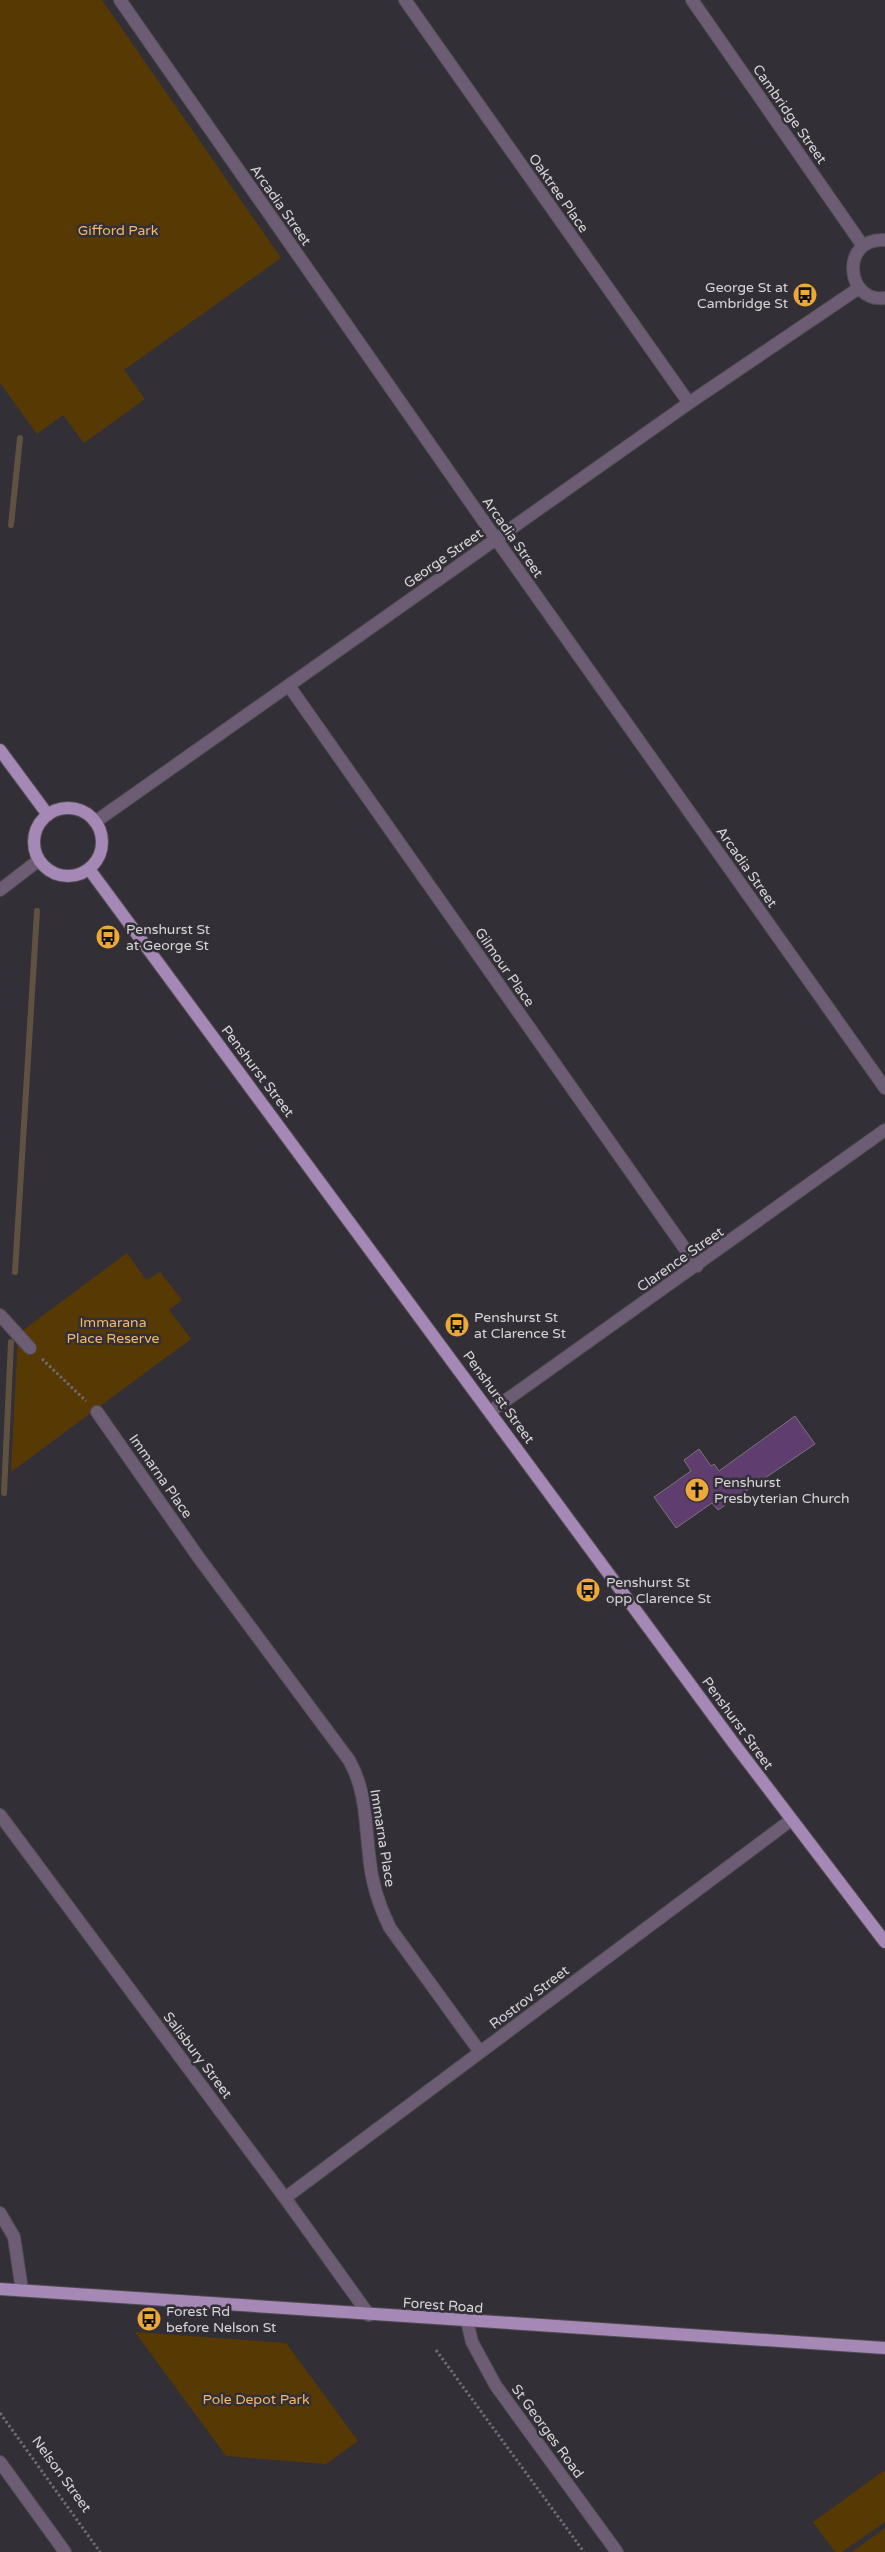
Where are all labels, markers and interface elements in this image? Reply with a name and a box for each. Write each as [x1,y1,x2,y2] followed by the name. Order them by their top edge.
[749,61,831,168] street label: Cambridge Street
[525,150,592,236] street label: Oaktree Place
[246,162,315,249] street label: Arcadia Street
[78,222,159,239] park label: Gifford Park
[697,279,789,312] place label: George St at Cambridge St
[792,282,818,308] bus stop icon: George St at Cambridge St
[478,494,547,581] street label: Arcadia Street
[400,525,487,592] street label: George Street
[712,824,781,911] street label: Arcadia Street
[126,921,211,954] place label: Penshurst St at George St
[95,924,121,950] bus stop icon: Penshurst St at George St
[471,925,538,1010] street label: Gilmour Place
[218,1022,298,1121] street label: Penshurst Street
[634,1223,727,1296] street label: Clarence Street
[474,1309,567,1342] place label: Penshurst St at Clarence St
[444,1312,470,1338] bus stop icon: Penshurst St at Clarence St
[67,1314,159,1347] park label: Immarana Place Reserve
[459,1348,538,1447] street label: Penshurst Street
[125,1431,196,1522] street label: Immarna Place
[714,1474,850,1507] place label: Penshurst Presbyterian Church
[684,1477,710,1503] church icon: Penshurst Presbyterian Church
[606,1574,712,1607] place label: Penshurst St opp Clarence St
[575,1577,601,1603] bus stop icon: Penshurst St opp Clarence St
[698,1674,777,1773] street label: Penshurst Street
[366,1788,399,1888] street label: Immarna Place
[486,1962,573,2033] street label: Rostrov Street
[159,2009,236,2102] street label: Salisbury Street
[402,2294,484,2317] street label: Forest Road
[166,2303,277,2336] place label: Forest Rd before Nelson St
[136,2306,162,2332] bus stop icon: Forest Rd before Nelson St
[508,2381,587,2482] street label: St Georges Road
[202,2391,310,2408] park label: Pole Depot Park
[28,2433,95,2516] street label: Nelson Street

